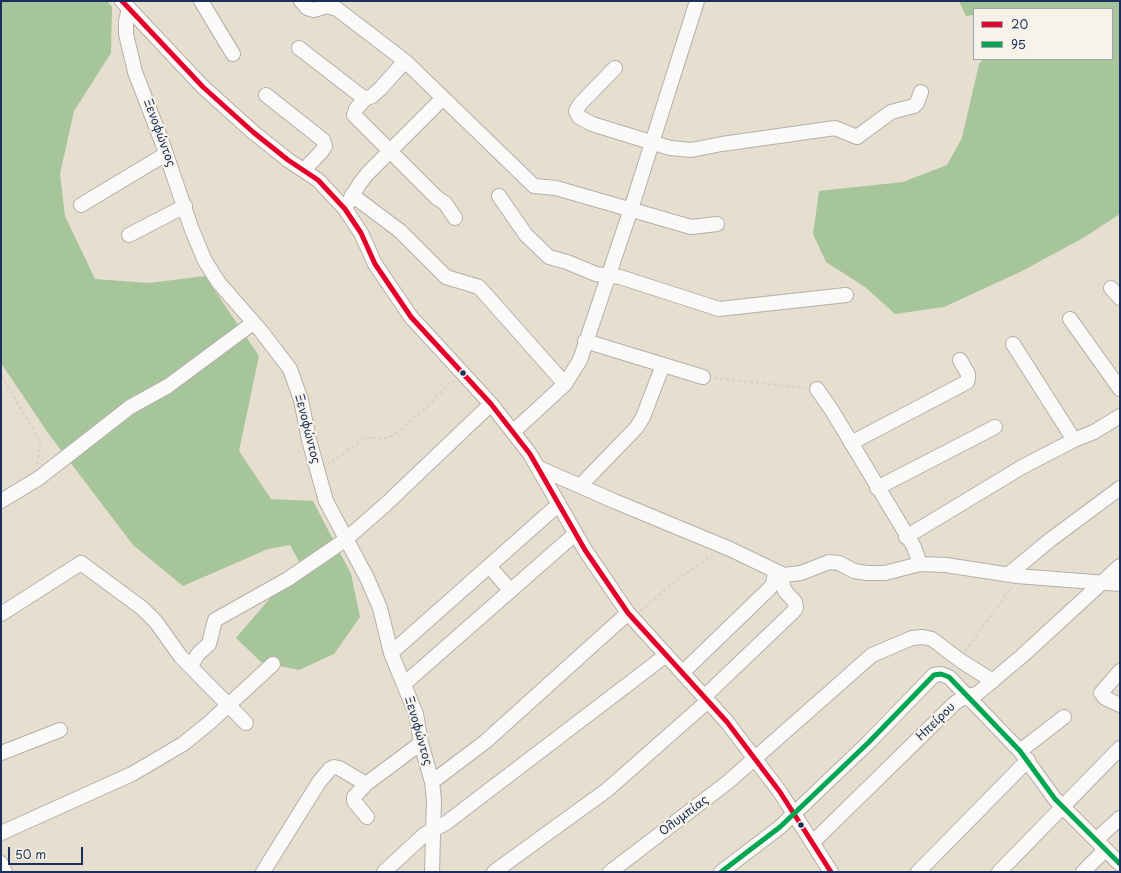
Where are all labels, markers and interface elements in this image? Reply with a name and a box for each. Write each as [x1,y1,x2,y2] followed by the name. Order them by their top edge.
[973,8,1113,60] legend
[1011,15,1028,33] text: 20
[1011,35,1026,53] text: 95
[140,97,178,169] street label: Ξενοφώντος
[458,368,468,378] unlabelled marker
[291,393,323,465] street label: Ξενοφώντος
[401,695,435,767] street label: Ξενοφώντος
[914,700,958,744] street label: Ηπείρου
[657,793,711,839] street label: Ολυμπίας
[796,820,806,830] unlabelled marker
[10,839,85,865] scale bar
[15,845,46,863] text: 50 m

